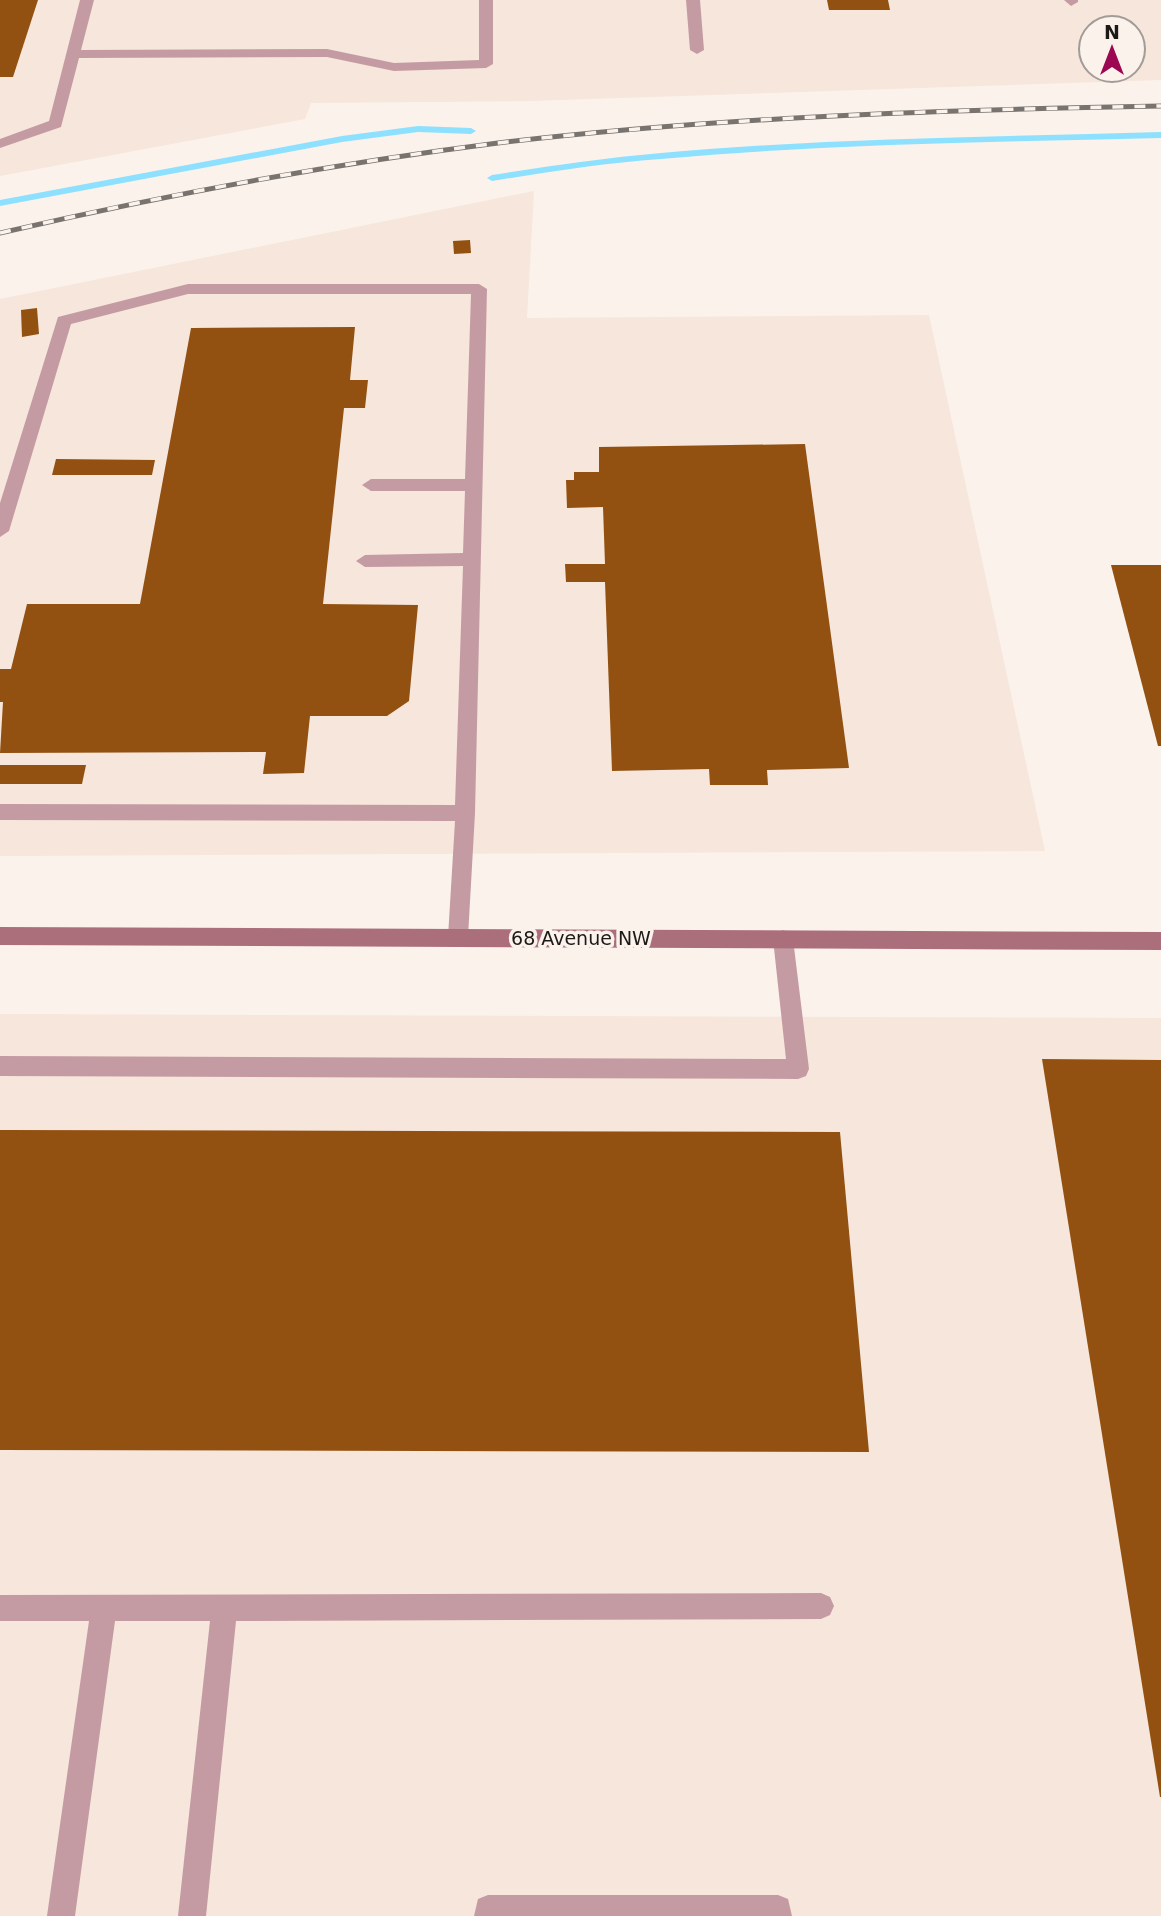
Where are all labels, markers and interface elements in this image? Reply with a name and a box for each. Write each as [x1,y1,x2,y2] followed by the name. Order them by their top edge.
[1077,14,1147,84] north arrow
[1104,21,1120,43] text: N
[511,927,651,949] street label: 68 Avenue NW

